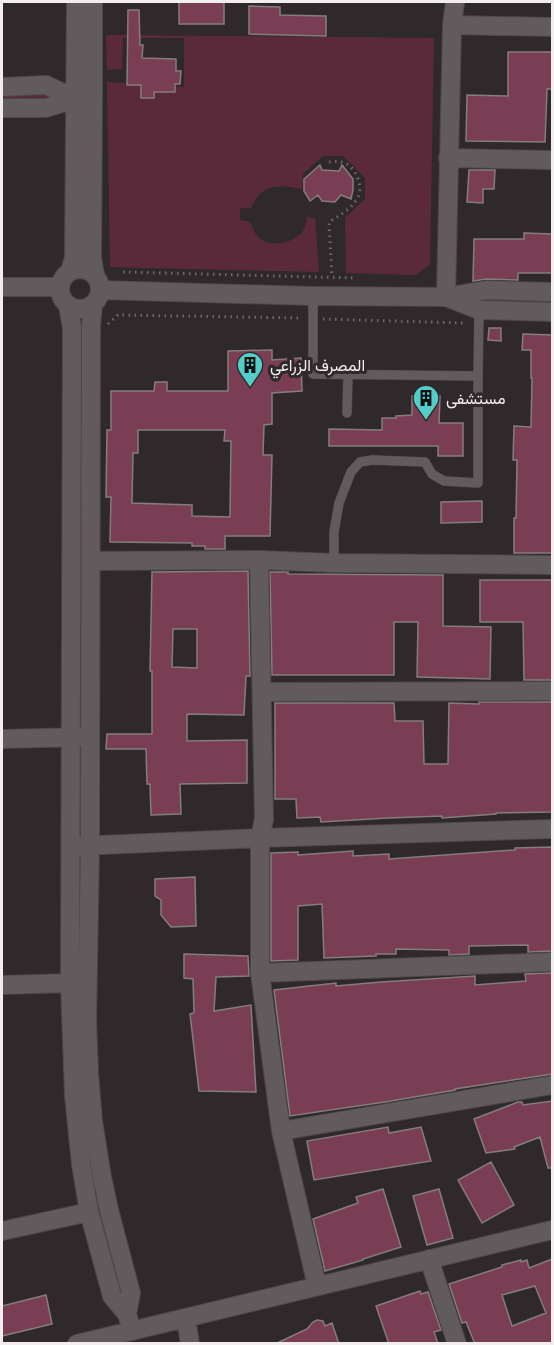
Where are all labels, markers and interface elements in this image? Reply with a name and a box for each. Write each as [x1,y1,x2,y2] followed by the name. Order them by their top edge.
[235,350,265,388] building icon: المصرف الزراعي
[270,354,365,379] place label: المصرف الزراعي
[411,383,441,421] building icon: مستشفى
[446,387,506,409] place label: مستشفى

